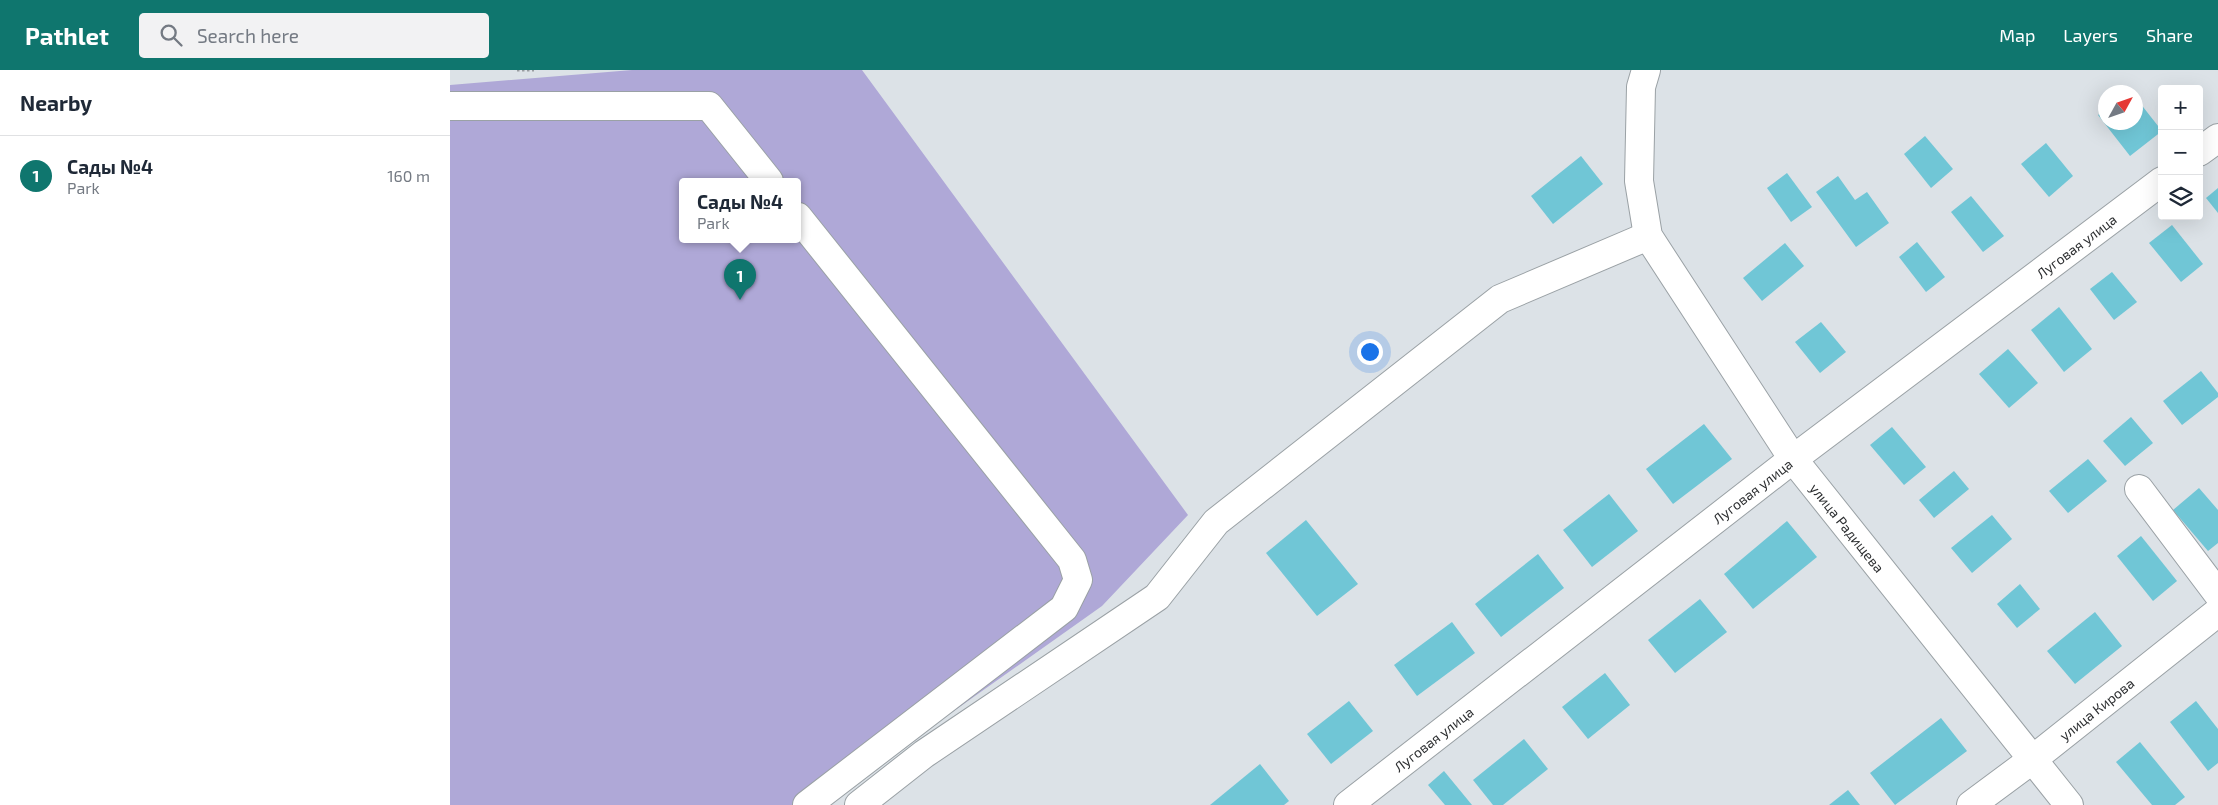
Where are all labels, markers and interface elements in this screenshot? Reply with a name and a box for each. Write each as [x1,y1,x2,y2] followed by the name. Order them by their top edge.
[139,13,489,58] search box
[25,21,109,50] text: Pathlet
[157,21,185,49] icon: search
[197,24,299,47] text: Search here
[1999,24,2035,46] text: Map
[2063,24,2118,46] text: Layers
[2146,24,2193,46] text: Share
[2098,85,2143,130] north arrow
[2158,85,2203,220] map controls
[2158,85,2203,130] button: +
[20,90,92,115] text: Nearby
[2158,130,2203,175] button: −
[67,155,153,178] text: Сады №4
[33,166,39,185] text: 1
[387,166,430,185] text: 160 m
[2158,175,2203,220] button: layers
[67,178,100,197] text: Park
[679,178,801,243] popup
[697,190,783,213] text: Сады №4
[2032,210,2120,282] street label: Луговая улица
[697,213,730,232] text: Park
[724,259,756,300] pin: 1
[1357,339,1383,365] your location
[1709,454,1795,527] street label: Луговая улица
[1807,479,1888,575] street label: улица Радищева
[2056,674,2137,744] street label: улица Кирова
[1390,702,1476,775] street label: Луговая улица

